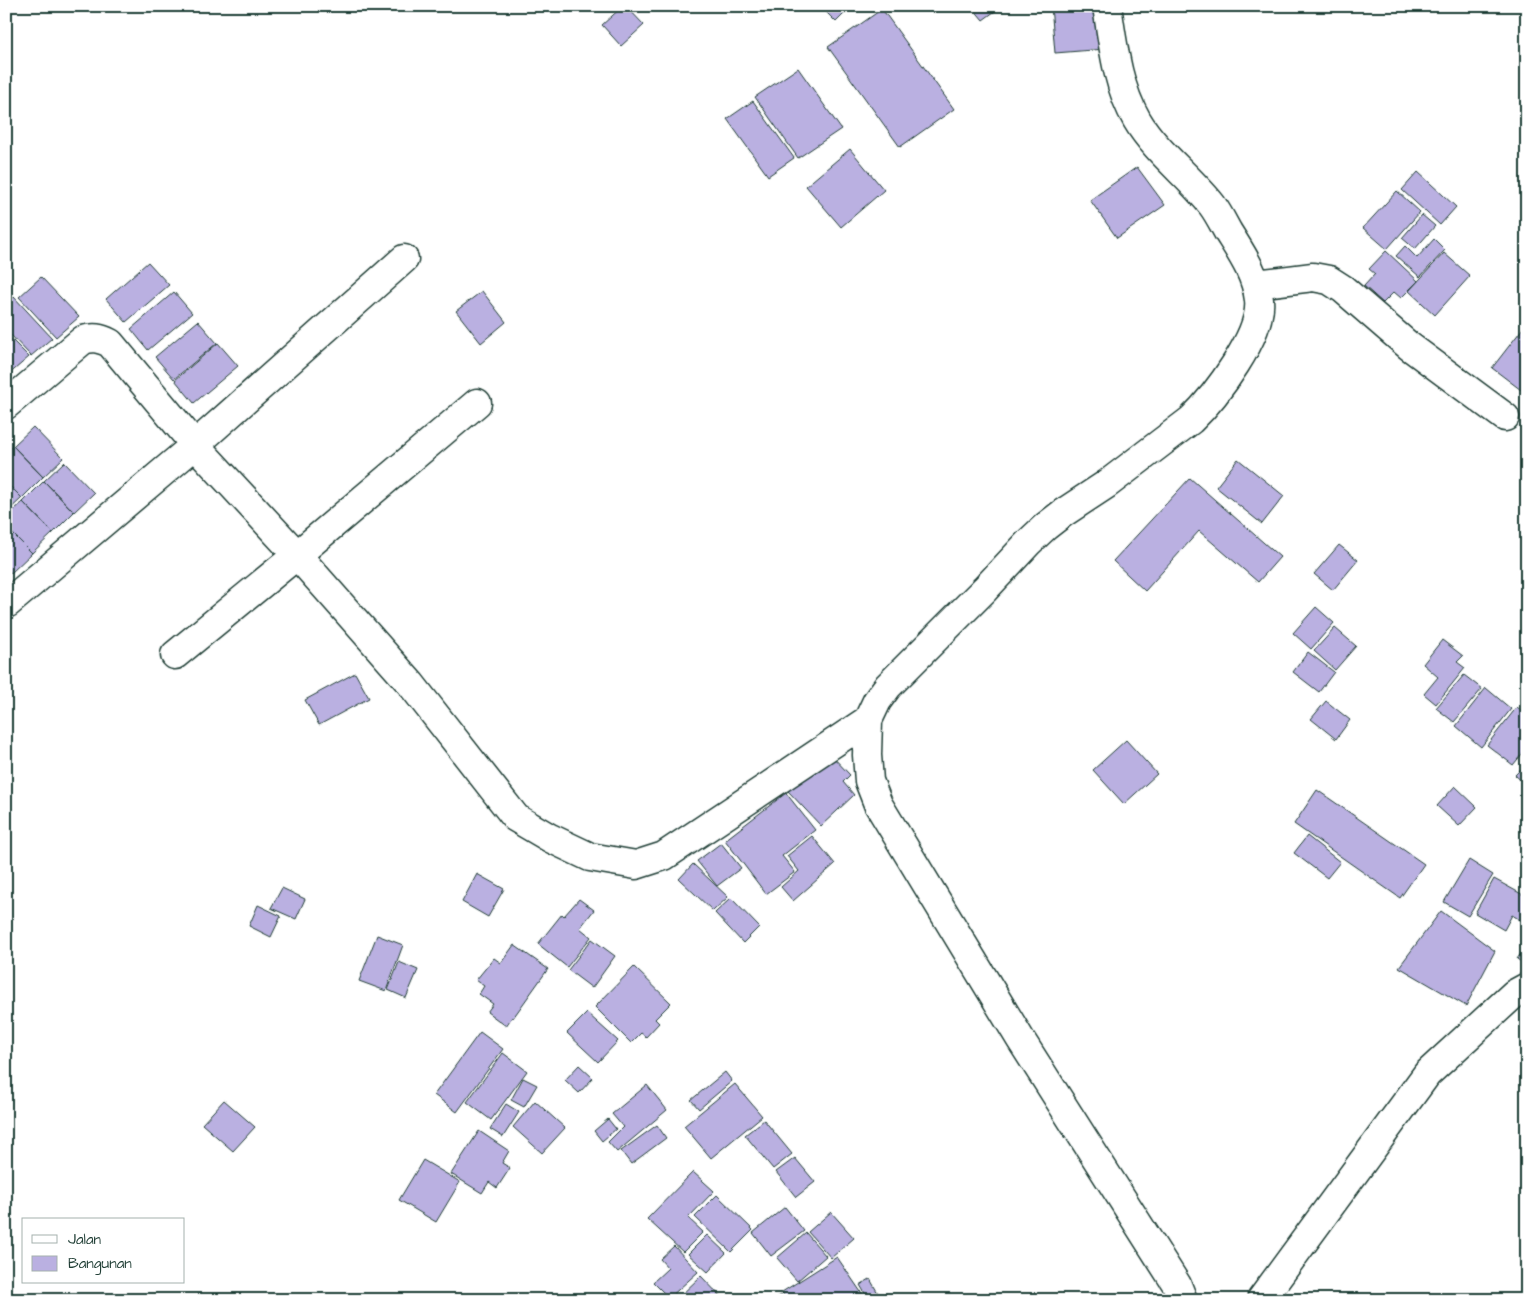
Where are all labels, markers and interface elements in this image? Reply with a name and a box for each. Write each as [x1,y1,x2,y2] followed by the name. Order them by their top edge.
[22,1218,185,1284] legend
[68,1229,102,1250] text: Jalan
[68,1253,132,1275] text: Bangunan

